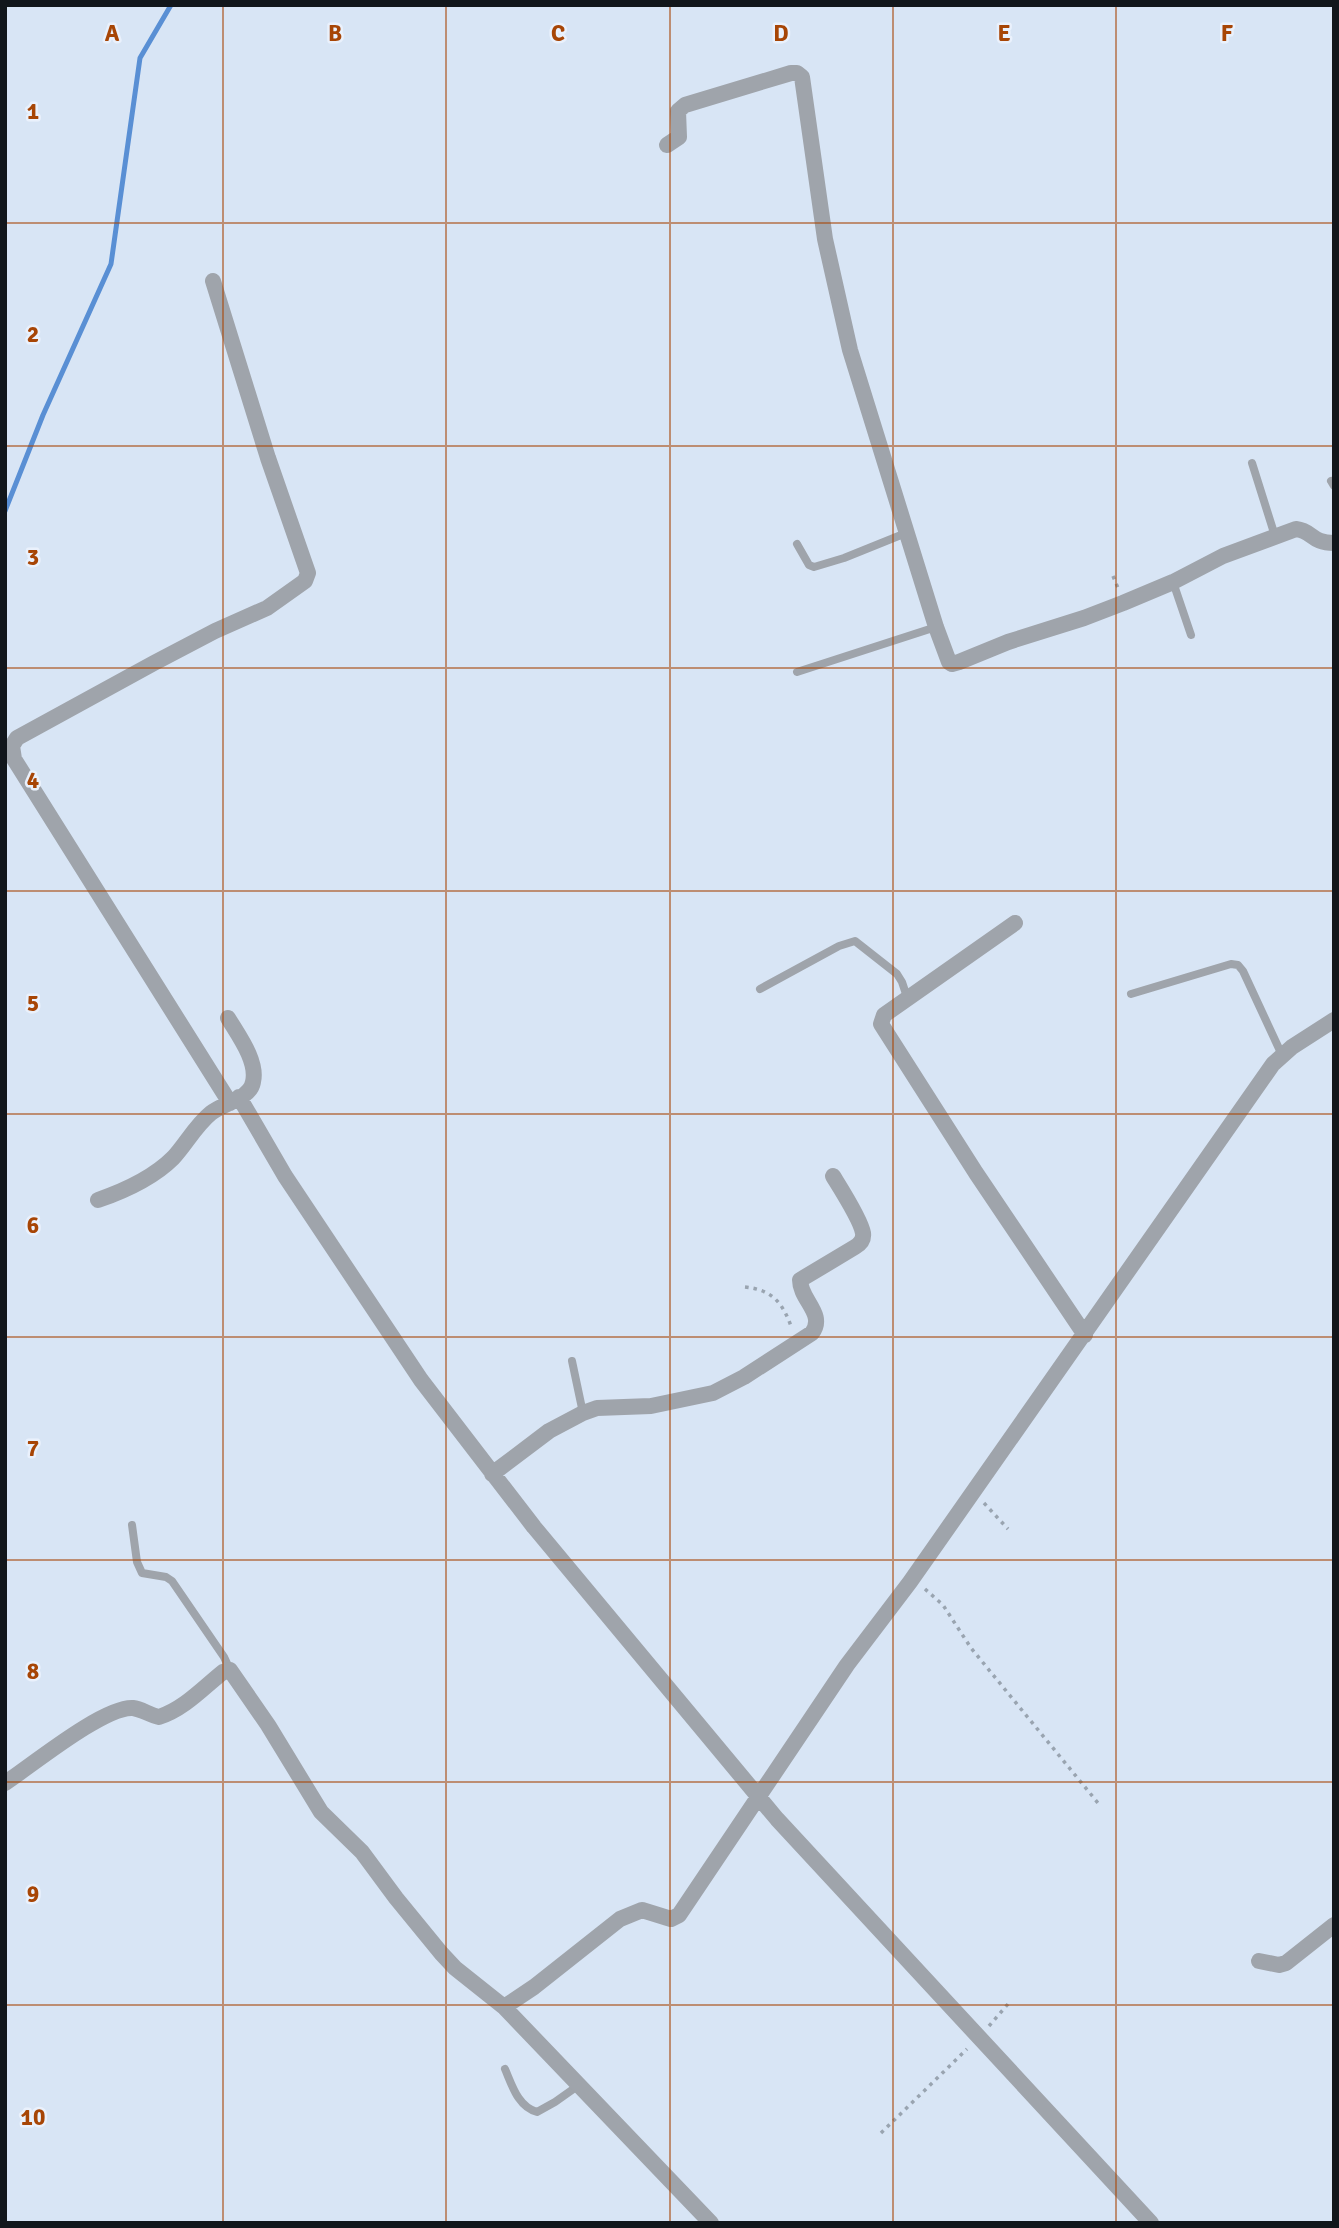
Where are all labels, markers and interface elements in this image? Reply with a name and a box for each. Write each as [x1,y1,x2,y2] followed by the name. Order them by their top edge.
[105,19,120,48] text: A
[328,19,342,48] text: B
[551,19,565,48] text: C
[773,19,789,48] text: D
[997,19,1011,48] text: E
[1221,19,1233,48] text: F
[27,97,39,126] text: 1
[27,320,39,349] text: 2
[27,543,39,572] text: 3
[27,766,39,795] text: 4
[27,989,39,1018] text: 5
[27,1211,39,1240] text: 6
[27,1434,39,1463] text: 7
[27,1657,39,1686] text: 8
[27,1880,39,1909] text: 9
[21,2103,45,2132] text: 10

